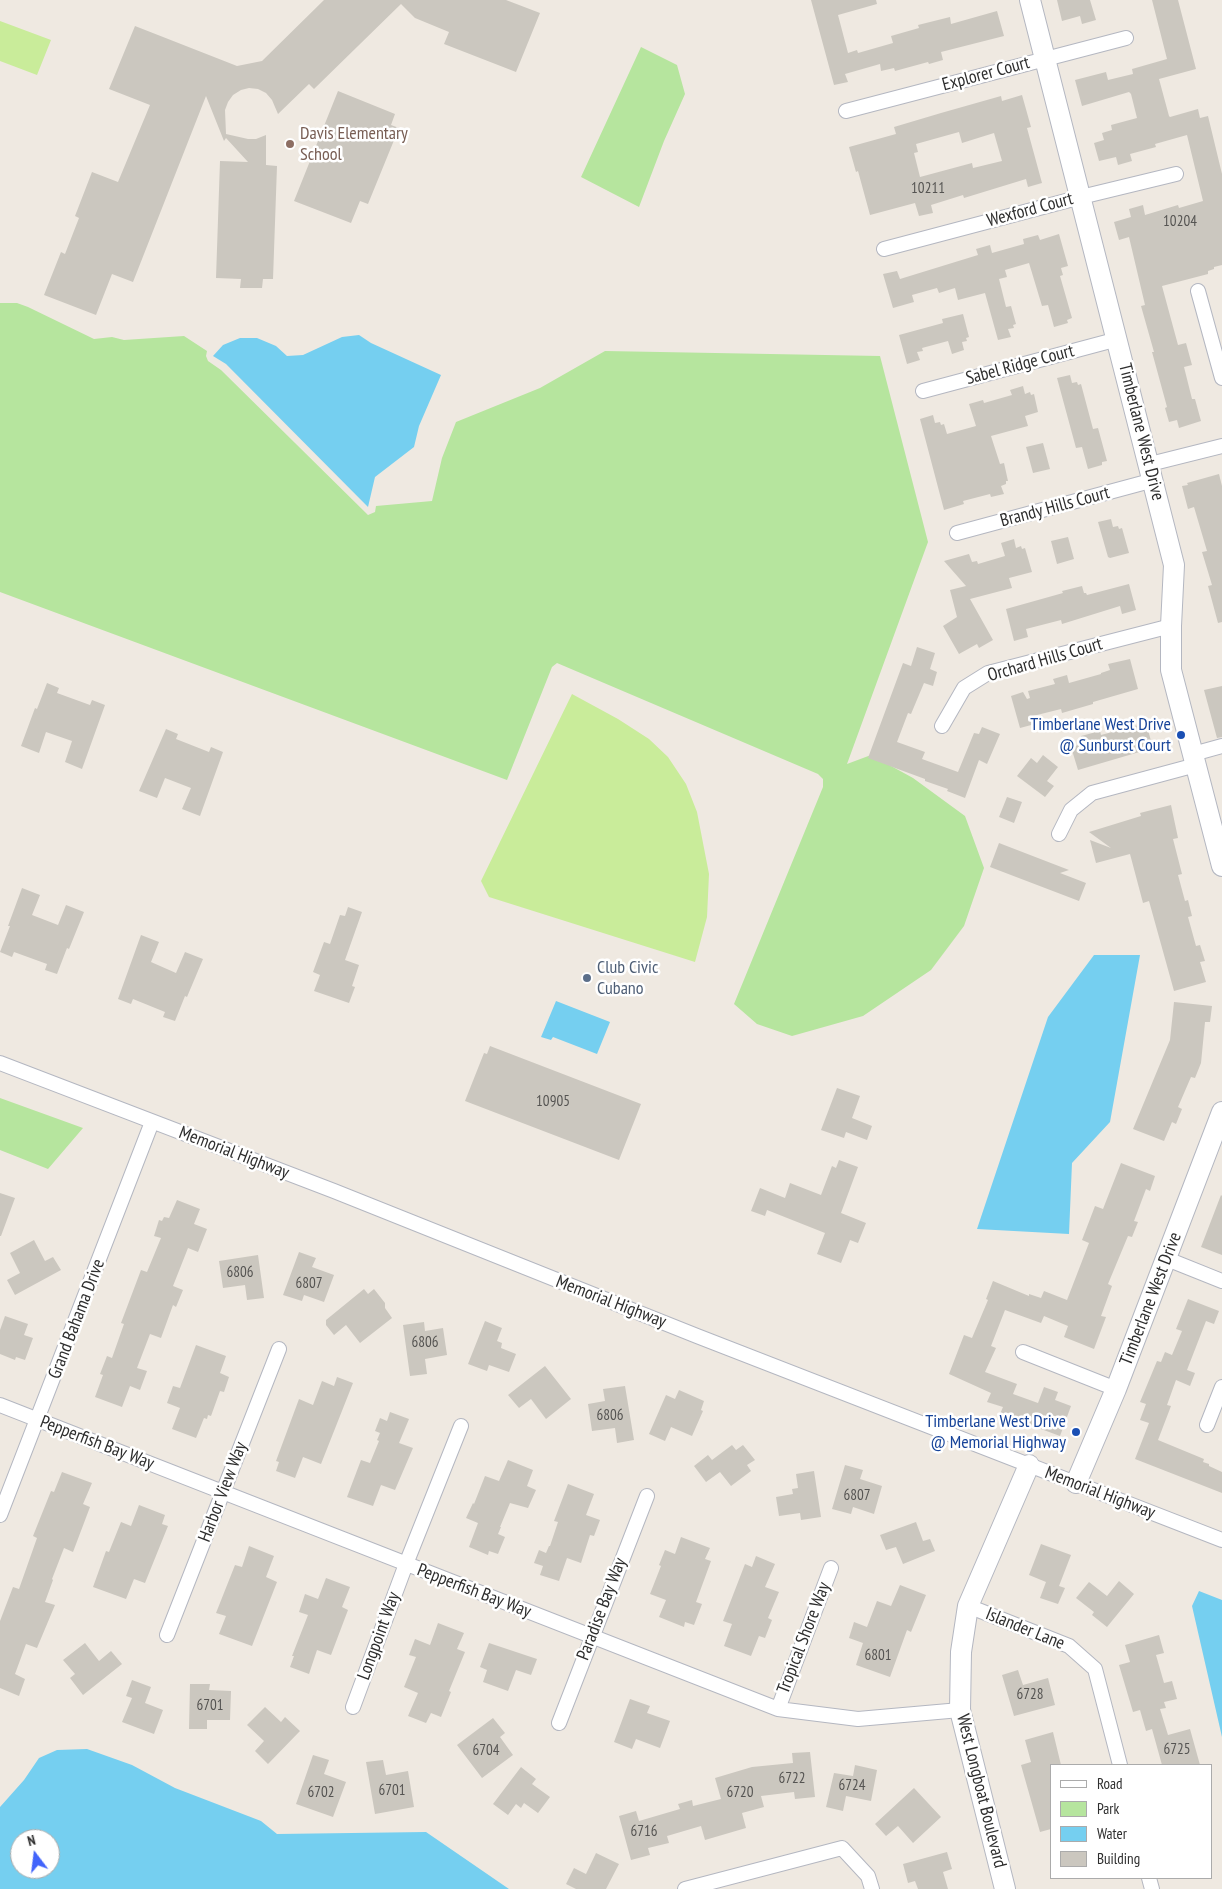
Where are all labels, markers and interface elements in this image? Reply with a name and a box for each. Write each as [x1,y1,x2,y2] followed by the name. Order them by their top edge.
[940,52,1032,96] street label: Explorer Court
[300,123,408,166] place label: Davis Elementary School
[284,138,296,150] marker: Davis Elementary School
[911,180,945,198] house number: 10211
[985,188,1075,232] street label: Wexford Court
[1163,213,1197,231] house number: 10204
[964,340,1076,390] street label: Sabel Ridge Court
[1113,361,1169,503] street label: Timberlane West Drive
[998,482,1112,532] street label: Brandy Hills Court
[985,633,1105,687] street label: Orchard Hills Court
[1030,714,1171,756] place label: Timberlane West Drive @ Sunburst Court
[1175,729,1187,741] marker: Timberlane West Drive @ Sunburst Court
[597,957,658,1000] place label: Club Civic Cubano
[581,972,593,984] marker: Club Civic Cubano
[536,1093,570,1111] house number: 10905
[176,1122,292,1184] street label: Memorial Highway
[1116,1229,1186,1369] street label: Timberlane West Drive
[44,1256,110,1382] street label: Grand Bahama Drive
[227,1264,253,1282] house number: 6806
[553,1271,669,1333] street label: Memorial Highway
[296,1275,322,1293] house number: 6807
[412,1334,438,1352] house number: 6806
[597,1407,623,1425] house number: 6806
[37,1411,157,1475] street label: Pepperfish Bay Way
[925,1411,1066,1454] place label: Timberlane West Drive @ Memorial Highway
[1070,1426,1082,1438] marker: Timberlane West Drive @ Memorial Highway
[194,1439,252,1545] street label: Harbor View Way
[1042,1462,1158,1524] street label: Memorial Highway
[844,1487,870,1505] house number: 6807
[573,1555,631,1663] street label: Paradise Bay Way
[414,1559,534,1623] street label: Pepperfish Bay Way
[773,1579,835,1697] street label: Tropical Shore Way
[353,1589,405,1683] street label: Longpoint Way
[982,1603,1068,1655] street label: Islander Lane
[865,1647,891,1665] house number: 6801
[1017,1686,1043,1704] house number: 6728
[197,1697,223,1715] house number: 6701
[951,1712,1011,1870] street label: West Longboat Boulevard
[1164,1741,1190,1759] house number: 6725
[473,1742,499,1760] house number: 6704
[1050,1764,1212,1879] legend
[779,1770,805,1788] house number: 6722
[1097,1774,1123,1793] text: Road
[839,1777,865,1795] house number: 6724
[379,1782,405,1800] house number: 6701
[308,1784,334,1802] house number: 6702
[727,1784,753,1802] house number: 6720
[1097,1799,1119,1818] text: Park
[631,1823,657,1841] house number: 6716
[1097,1824,1127,1843] text: Water
[10,1829,60,1879] north arrow
[25,1831,37,1850] text: N
[1097,1849,1140,1868] text: Building

